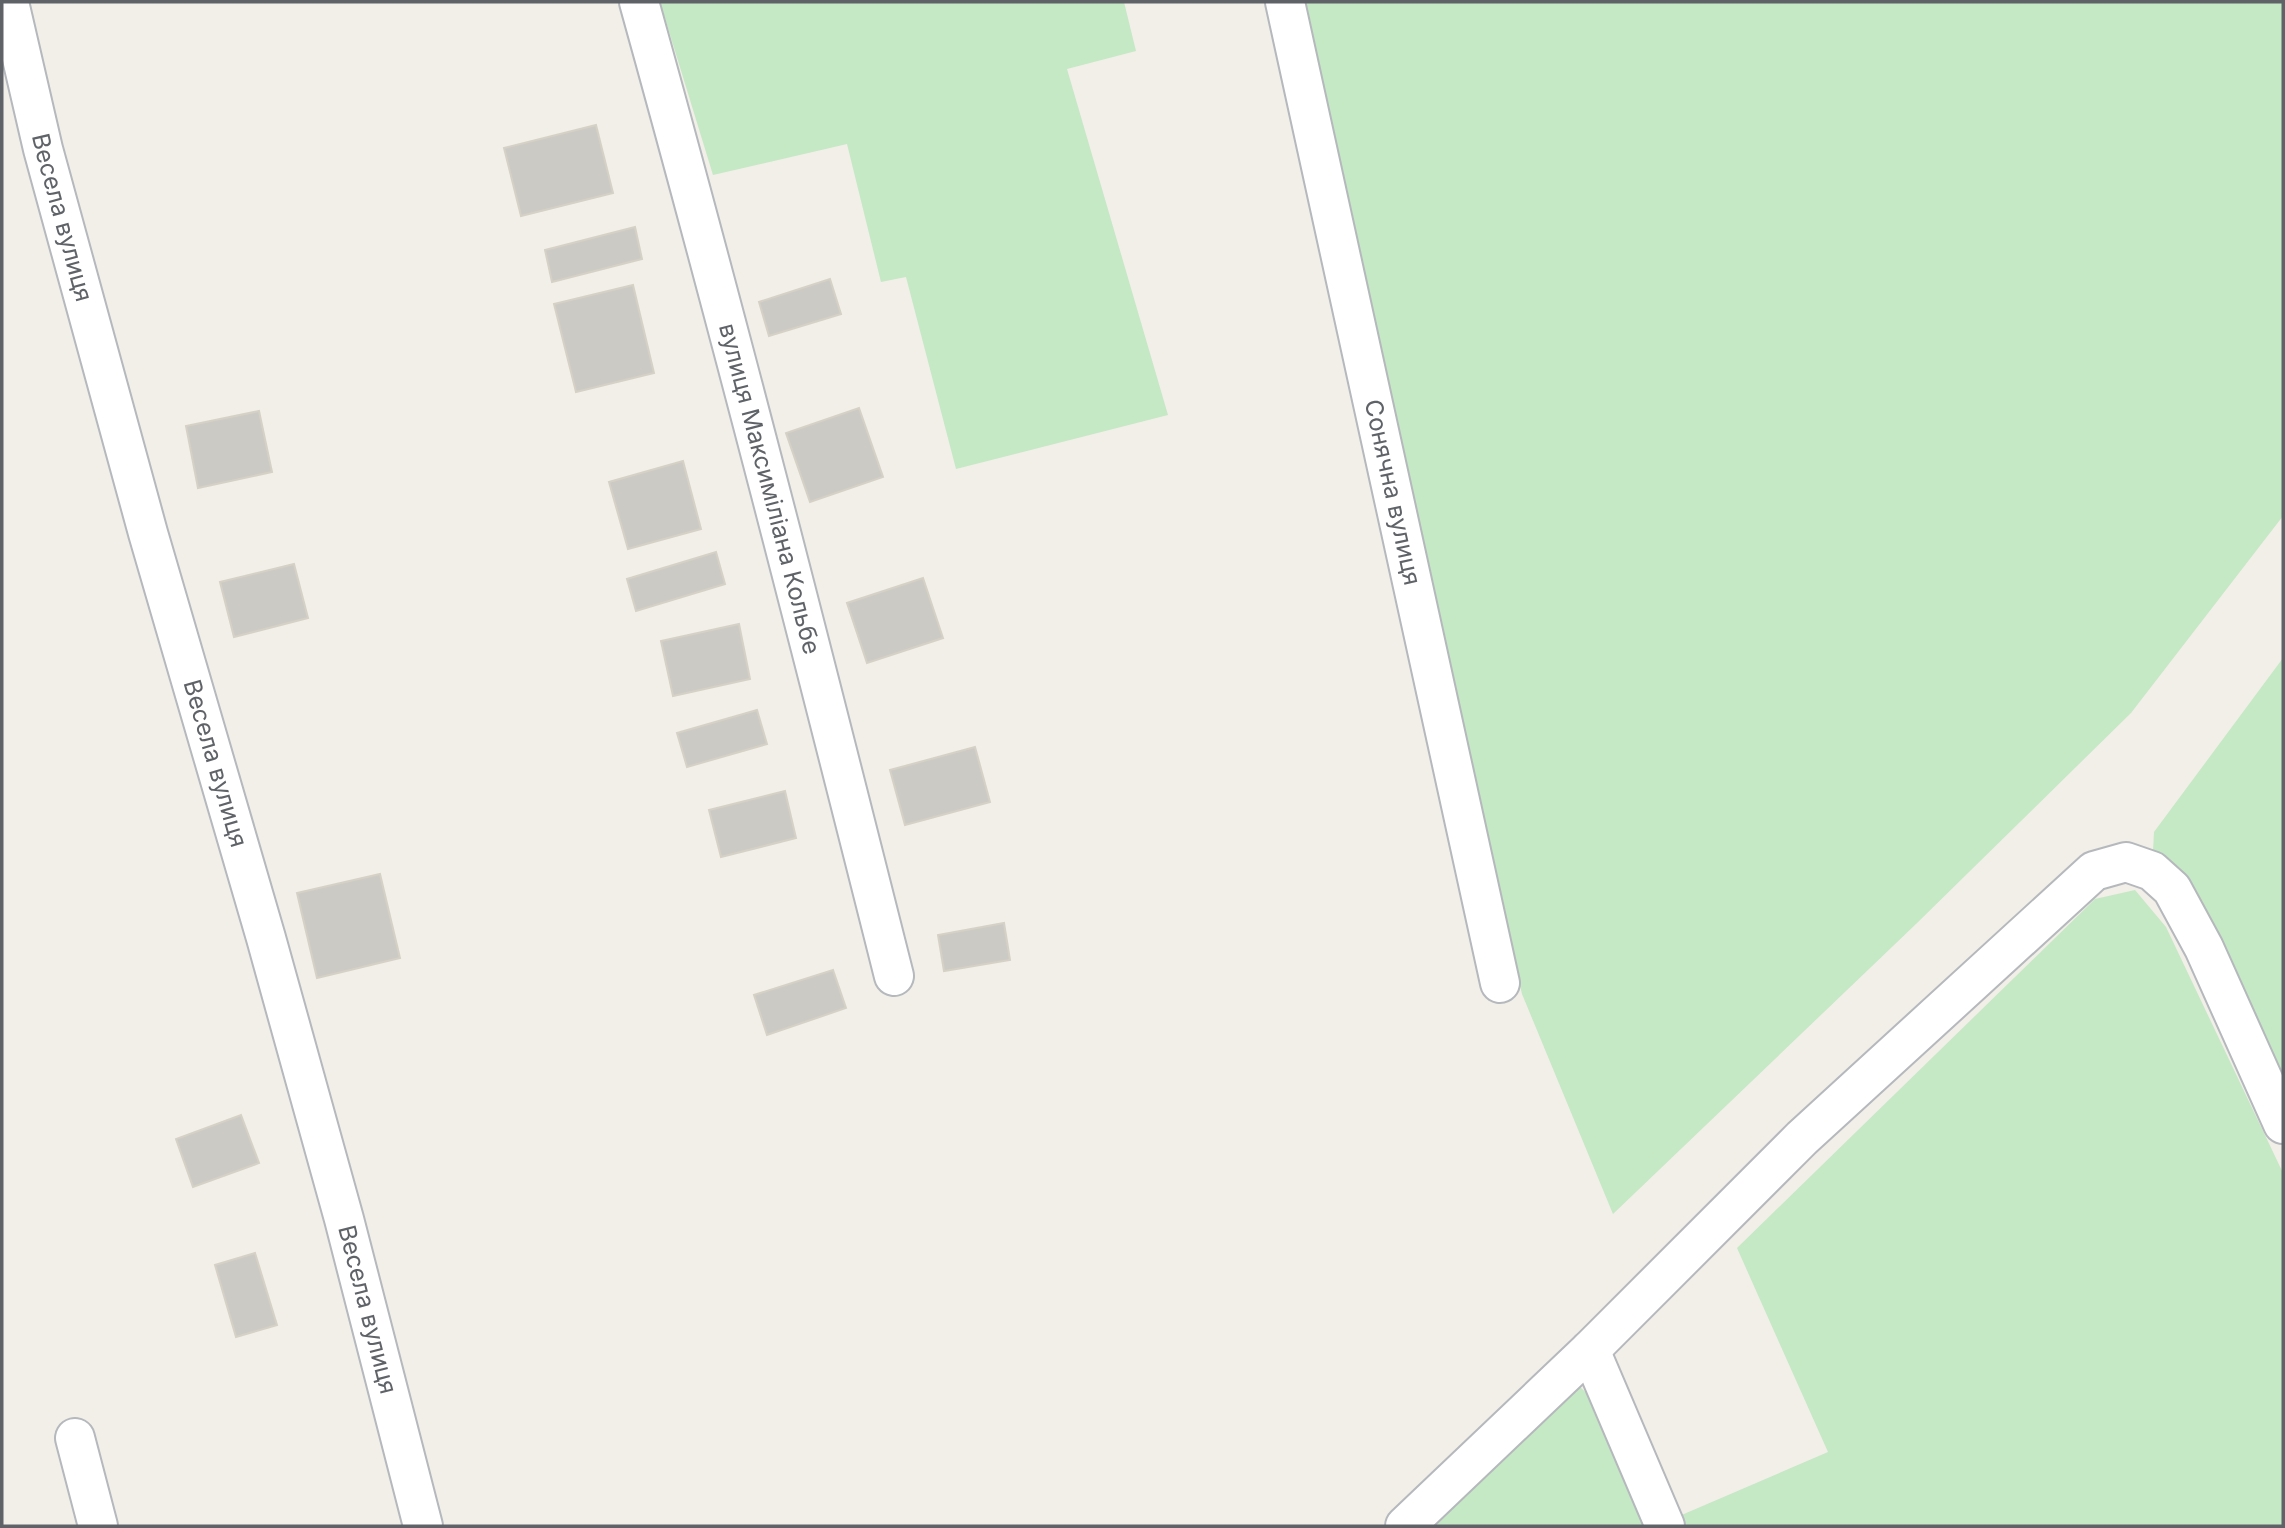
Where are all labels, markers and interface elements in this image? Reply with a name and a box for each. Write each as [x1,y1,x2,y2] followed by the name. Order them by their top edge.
[26,131,99,305] street label: Весела вулиця
[713,320,827,657] street label: вулиця Максиміліана Кольбе
[1359,397,1427,588] street label: Сонячна вулиця
[177,676,254,850] street label: Весела вулиця
[332,1222,403,1397] street label: Весела вулиця

